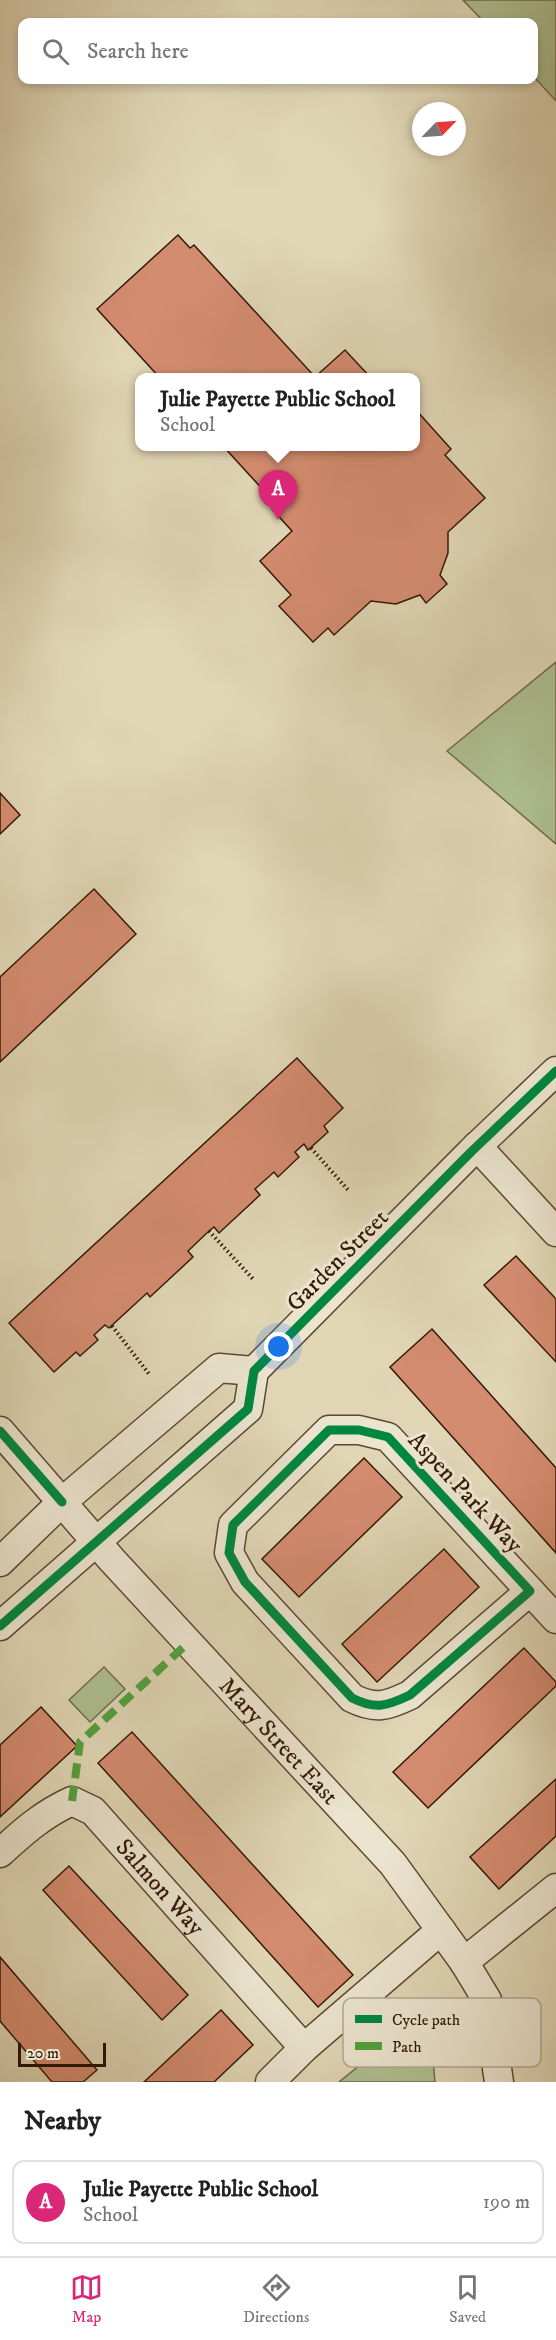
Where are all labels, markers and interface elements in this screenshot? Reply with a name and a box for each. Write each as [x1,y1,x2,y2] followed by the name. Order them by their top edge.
[18,18,538,84] search box
[39,35,72,68] icon: search
[87,38,189,65] text: Search here
[412,102,466,156] north arrow
[135,373,420,451] popup
[160,386,395,413] text: Julie Payette Public School
[160,413,215,438] text: School
[258,470,298,520] pin: A
[280,1203,395,1318] street label: Garden Street
[264,1332,293,1361] your location
[401,1426,529,1560] street label: Aspen Park Way
[212,1672,345,1812] street label: Mary Street East
[109,1833,211,1943] street label: Salmon Way
[343,1998,541,2067] legend
[392,2010,461,2030] text: Cycle path
[392,2037,422,2057] text: Path
[18,2040,106,2068] scale bar
[27,2043,59,2063] text: 20 m
[24,2105,101,2138] text: Nearby
[83,2176,318,2203] text: Julie Payette Public School
[39,2190,52,2215] text: A
[483,2190,530,2215] text: 190 m
[83,2203,138,2228] text: School
[70,2271,103,2327] tab: Map
[243,2271,309,2327] tab: Directions
[449,2271,486,2327] tab: Saved

